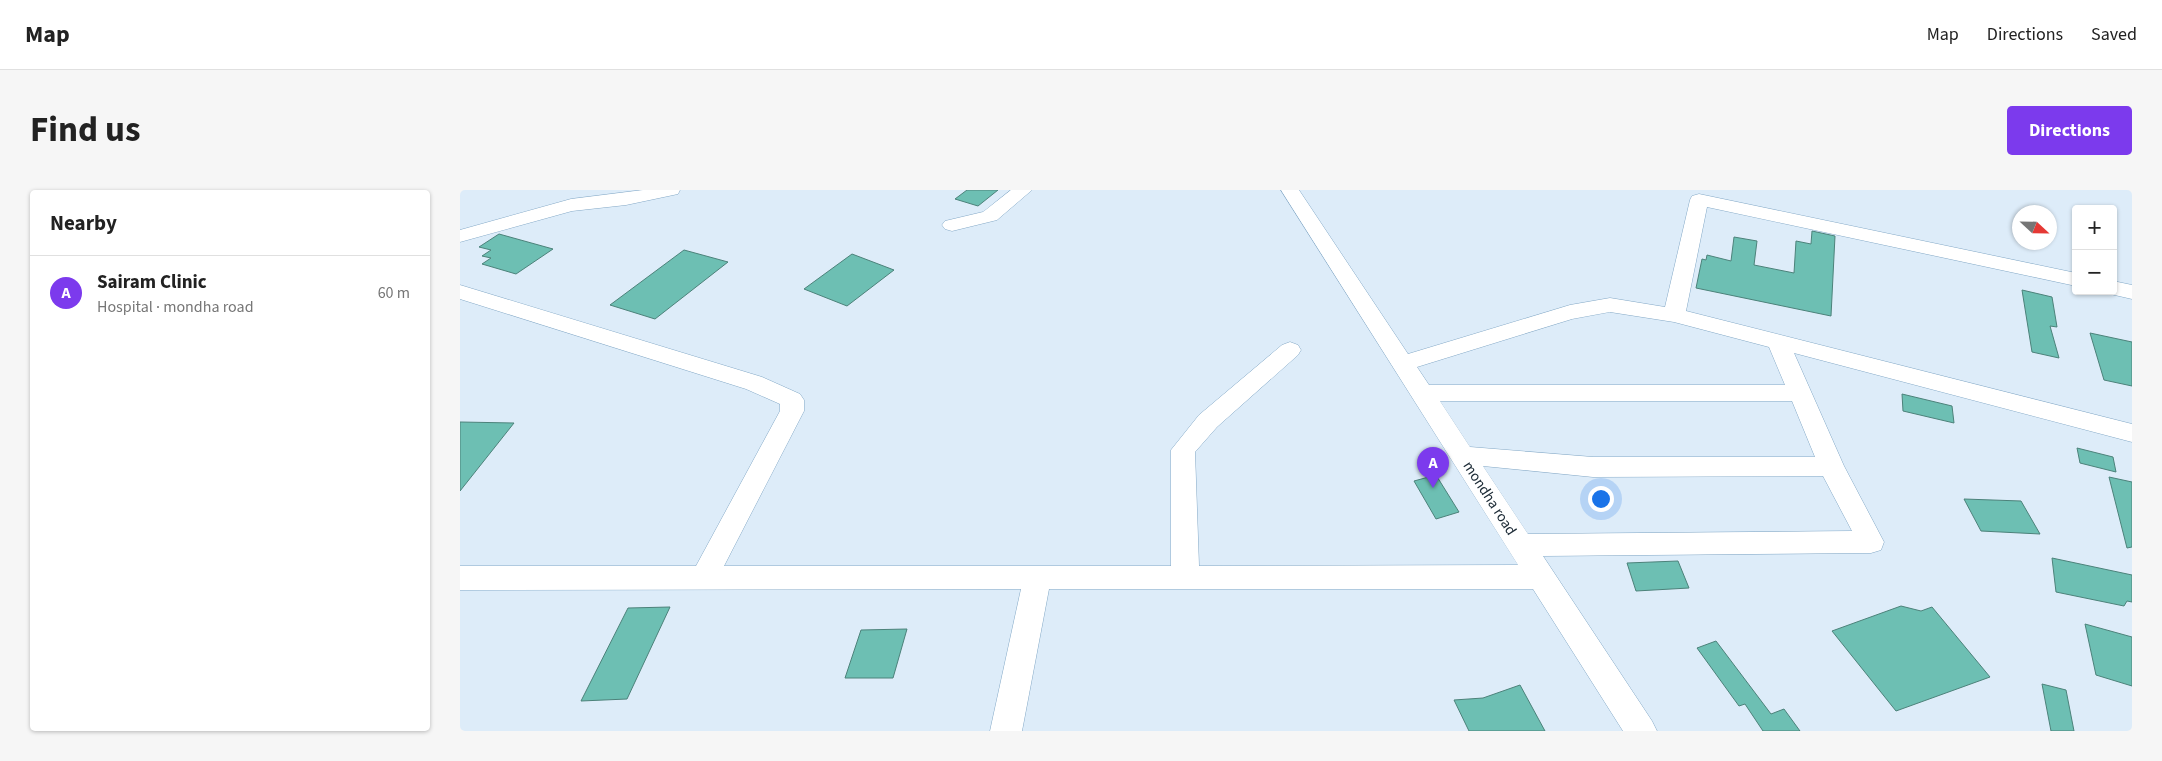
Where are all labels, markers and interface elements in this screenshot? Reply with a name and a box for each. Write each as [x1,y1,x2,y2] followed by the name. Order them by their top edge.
[25,17,70,52] text: Map
[1927,22,1959,47] text: Map
[1987,22,2063,47] text: Directions
[2091,22,2137,47] text: Saved
[30,105,140,155] text: Find us
[2007,106,2132,155] button: Directions
[2012,205,2057,250] north arrow
[2072,205,2117,295] map controls
[2072,205,2117,250] button: +
[50,208,117,238] text: Nearby
[2072,250,2117,295] button: −
[97,269,207,296] text: Sairam Clinic
[61,282,71,304] text: A
[378,282,410,304] text: 60 m
[97,296,254,318] text: Hospital · mondha road
[1417,447,1449,488] pin: A
[1458,457,1521,540] street label: mondha road
[1588,486,1614,512] your location

